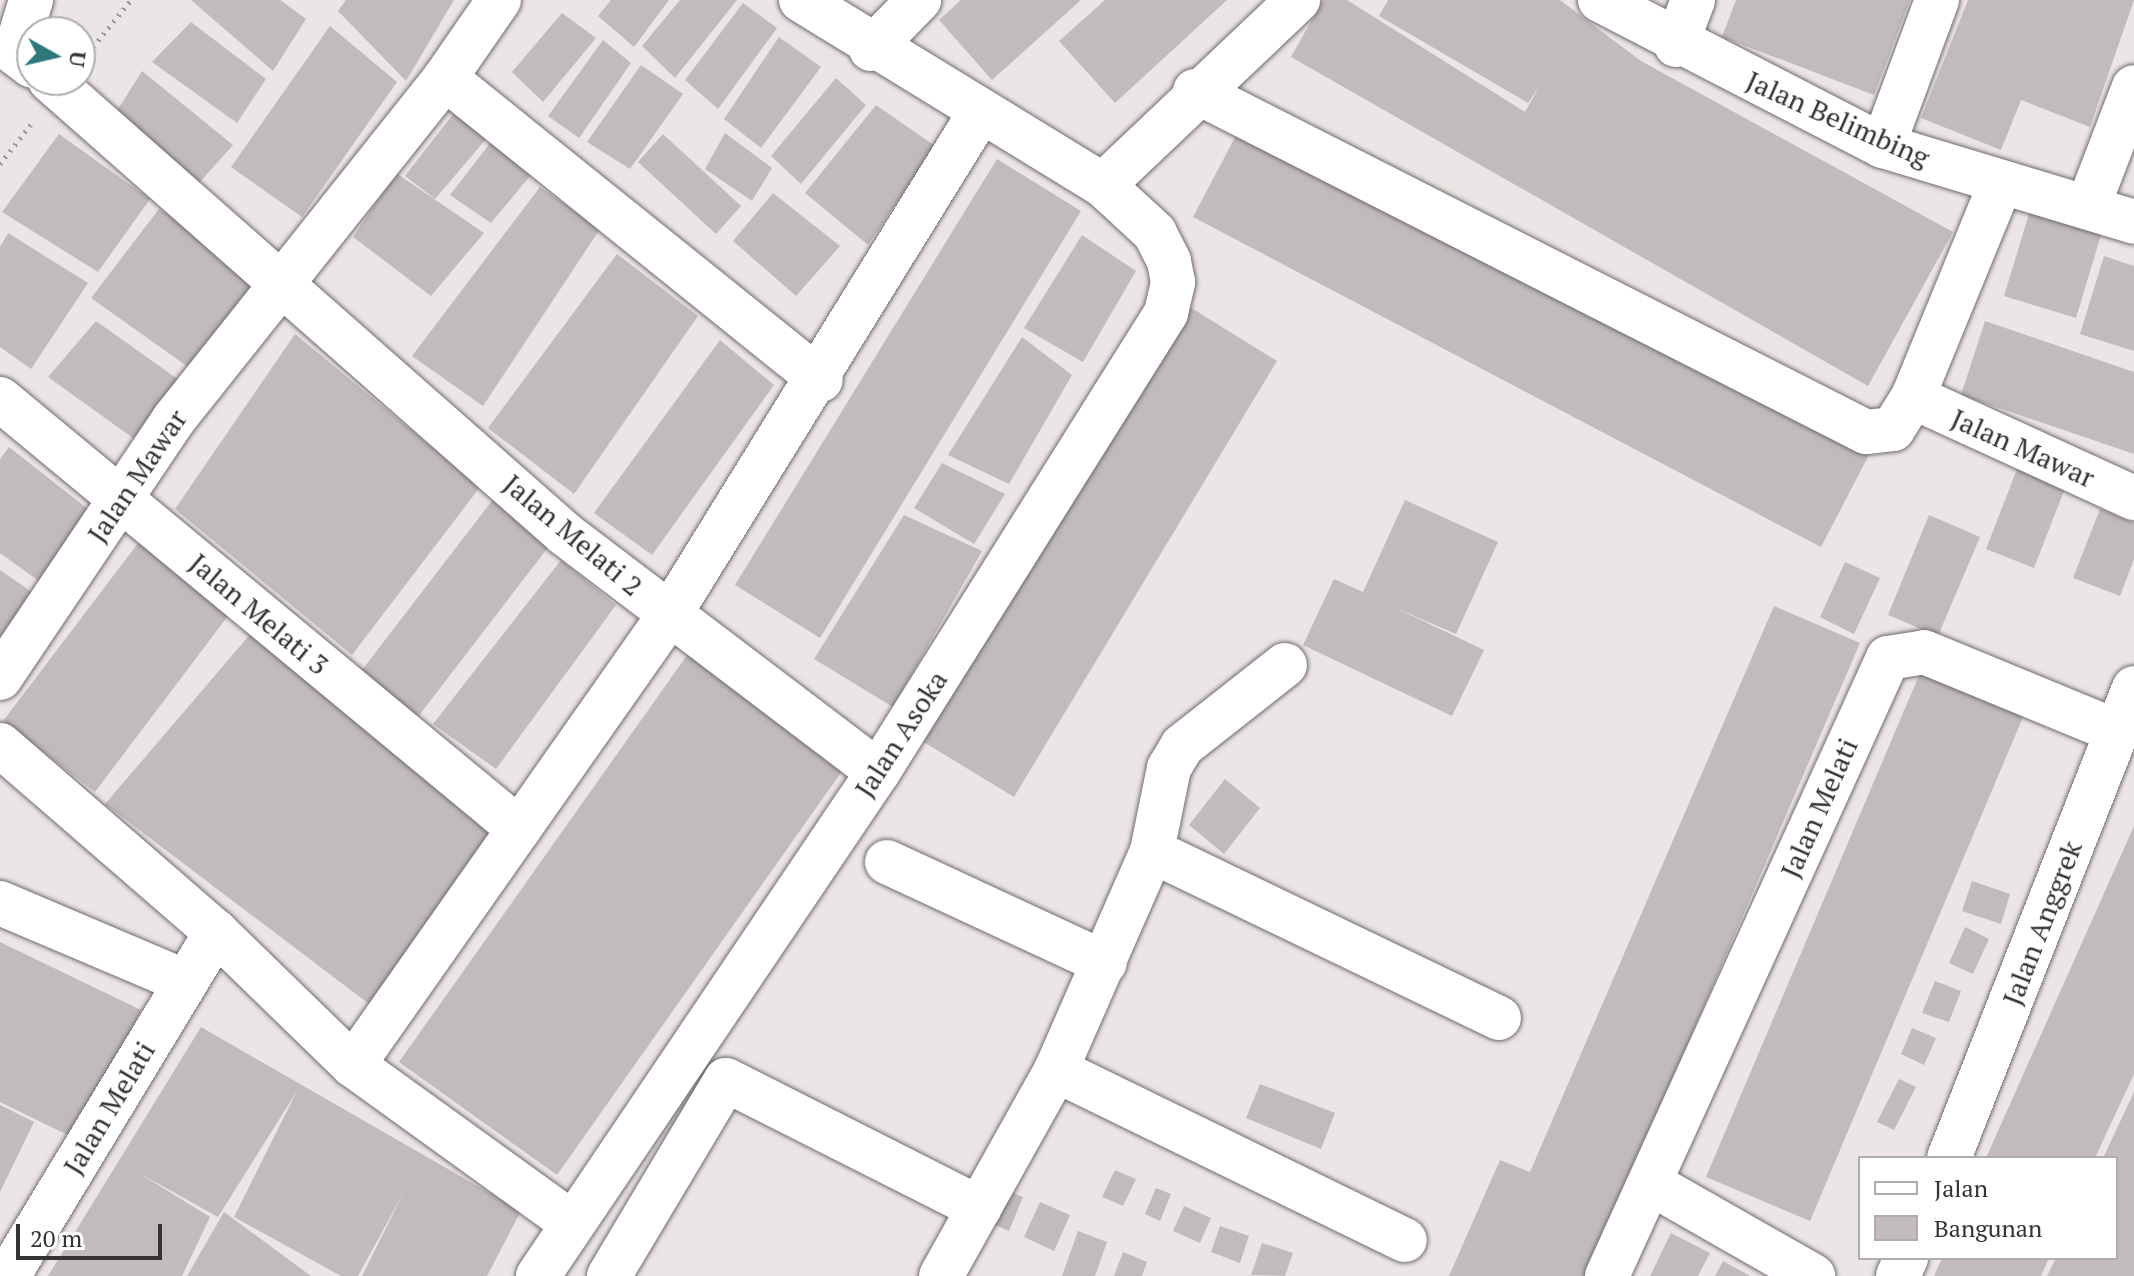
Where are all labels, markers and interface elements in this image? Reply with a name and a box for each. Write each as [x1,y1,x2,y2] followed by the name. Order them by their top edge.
[16,16,96,96] north arrow
[63,49,94,69] text: U
[1741,64,1935,174] street label: Jalan Belimbing
[1946,401,2100,495] street label: Jalan Mawar
[80,403,194,549] street label: Jalan Mawar
[497,467,649,603] street label: Jalan Melati 2
[183,546,335,682] street label: Jalan Melati 3
[847,664,955,804] street label: Jalan Asoka
[1773,733,1865,883] street label: Jalan Melati
[1995,836,2089,1010] street label: Jalan Anggrek
[56,1035,162,1181] street label: Jalan Melati
[1858,1156,2118,1260] legend
[1934,1172,1988,1204] text: Jalan
[20,1208,166,1258] scale bar
[1934,1212,2042,1244] text: Bangunan
[30,1222,82,1254] text: 20 m

